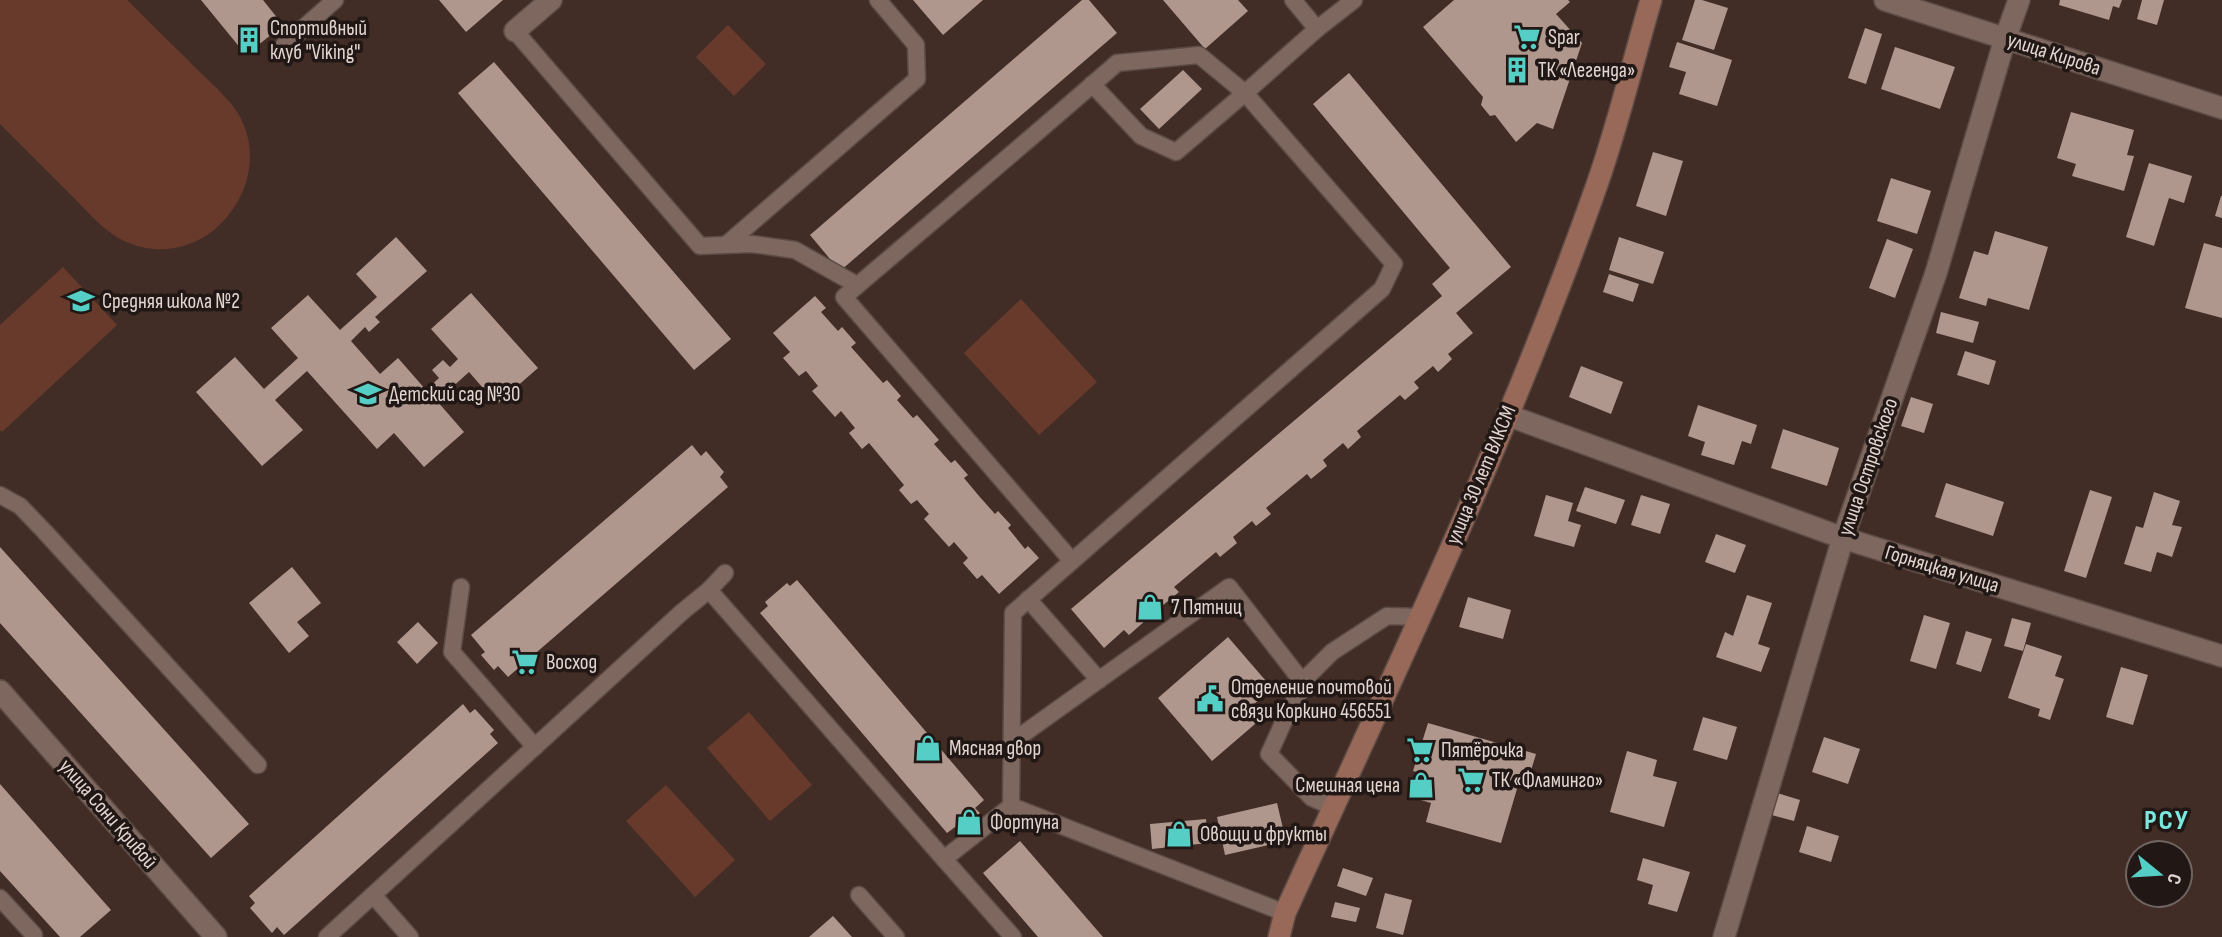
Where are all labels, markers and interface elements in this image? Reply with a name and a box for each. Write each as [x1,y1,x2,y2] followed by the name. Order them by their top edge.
[270,16,367,65] place label: Спортивный клуб "Viking"
[1512,22,1542,52] supermarket icon: Spar
[234,25,264,55] building icon: Спортивный клуб "Viking"
[1548,25,1580,50] place label: Spar
[2004,27,2104,81] street label: улица Кирова
[1502,55,1532,85] building icon: ТК «Легенда»
[1538,58,1635,83] place label: ТК «Легенда»
[66,286,96,316] school or university icon: Средняя школа №2
[102,289,240,314] place label: Средняя школа №2
[353,379,383,409] school or university icon: Детский сад №30
[389,382,520,407] place label: Детский сад №30
[1833,395,1903,539] street label: улица Островского
[1441,402,1521,548] street label: улица 30 лет ВЛКСМ
[1882,540,2002,598] street label: Горняцкая улица
[1135,592,1165,622] shop icon: 7 Пятниц
[1171,595,1242,620] place label: 7 Пятниц
[510,647,540,677] supermarket icon: Восход
[546,650,597,675] place label: Восход
[1231,675,1392,724] place label: Отделение почтовой связи Коркино 456551
[1195,684,1225,714] public building icon: Отделение почтовой связи Коркино 456551
[913,733,943,763] shop icon: Мясная двор
[1405,735,1435,765] supermarket icon: Пятёрочка
[949,736,1041,761] place label: Мясная двор
[1441,738,1524,763] place label: Пятёрочка
[54,754,162,874] street label: улица Сони Кривой
[1456,765,1486,795] supermarket icon: ТК «Фламинго»
[1492,768,1603,793] place label: ТК «Фламинго»
[1406,770,1436,800] shop icon: Смешная цена
[1295,773,1400,798] place label: Смешная цена
[2144,804,2190,837] district label: РСУ
[954,807,984,837] shop icon: Фортуна
[990,810,1059,835] place label: Фортуна
[1164,819,1194,849] shop icon: Овощи и фрукты
[1200,822,1327,847] place label: Овощи и фрукты
[2124,839,2194,909] north arrow
[2161,871,2186,887] text: С

